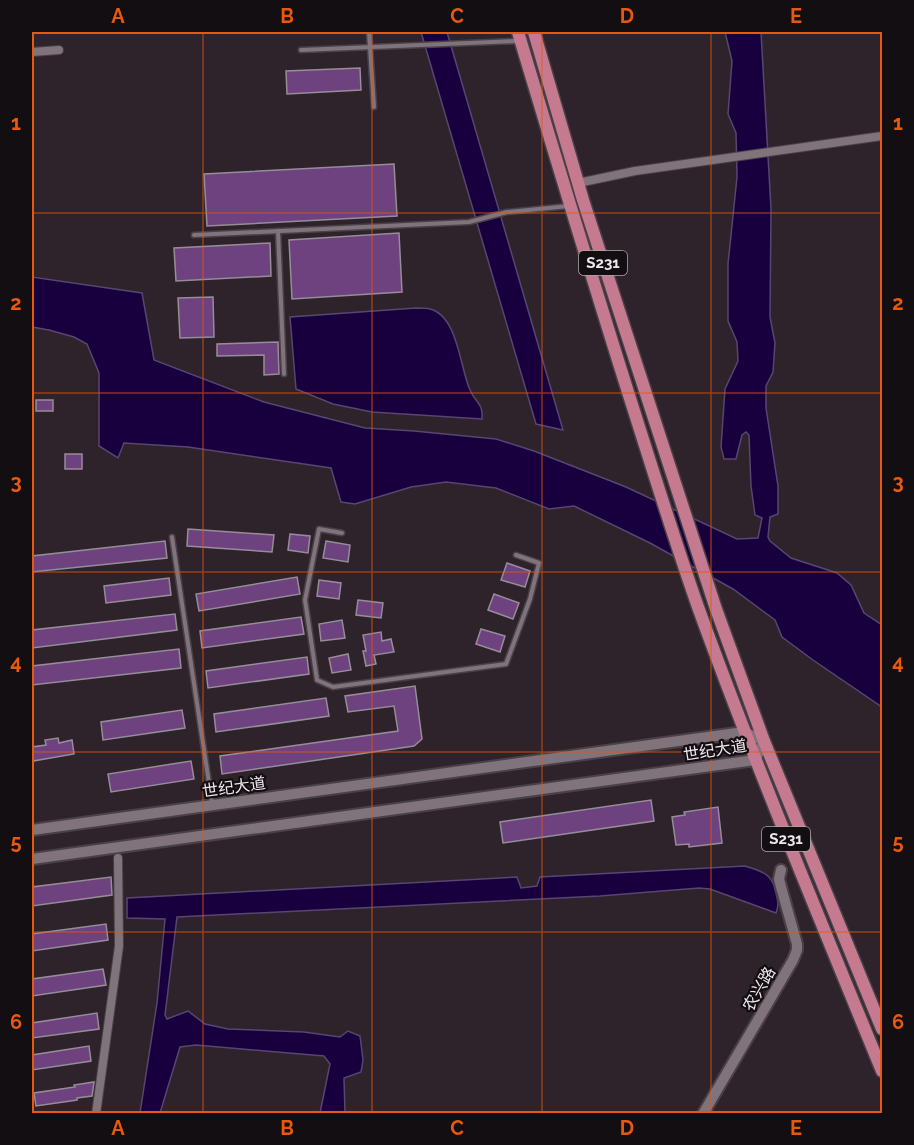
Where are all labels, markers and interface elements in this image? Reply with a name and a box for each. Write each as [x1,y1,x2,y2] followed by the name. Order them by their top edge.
[111,4,125,28] text: A
[280,4,294,28] text: B
[450,4,464,28] text: C
[620,4,634,28] text: D
[790,4,802,28] text: E
[11,111,21,135] text: 1
[893,111,903,135] text: 1
[579,251,627,275] road number: S231
[10,291,22,315] text: 2
[892,291,904,315] text: 2
[10,470,22,494] text: 3
[892,470,904,494] text: 3
[10,650,22,674] text: 4
[892,650,904,674] text: 4
[682,736,748,764] street label: 世纪大道
[201,773,267,801] street label: 世纪大道
[762,827,810,851] road number: S231
[10,830,22,854] text: 5
[892,830,904,854] text: 5
[739,963,779,1015] street label: 农兴路
[10,1010,22,1034] text: 6
[892,1010,904,1034] text: 6
[111,1116,125,1140] text: A
[280,1116,294,1140] text: B
[450,1116,464,1140] text: C
[620,1116,634,1140] text: D
[790,1116,802,1140] text: E

